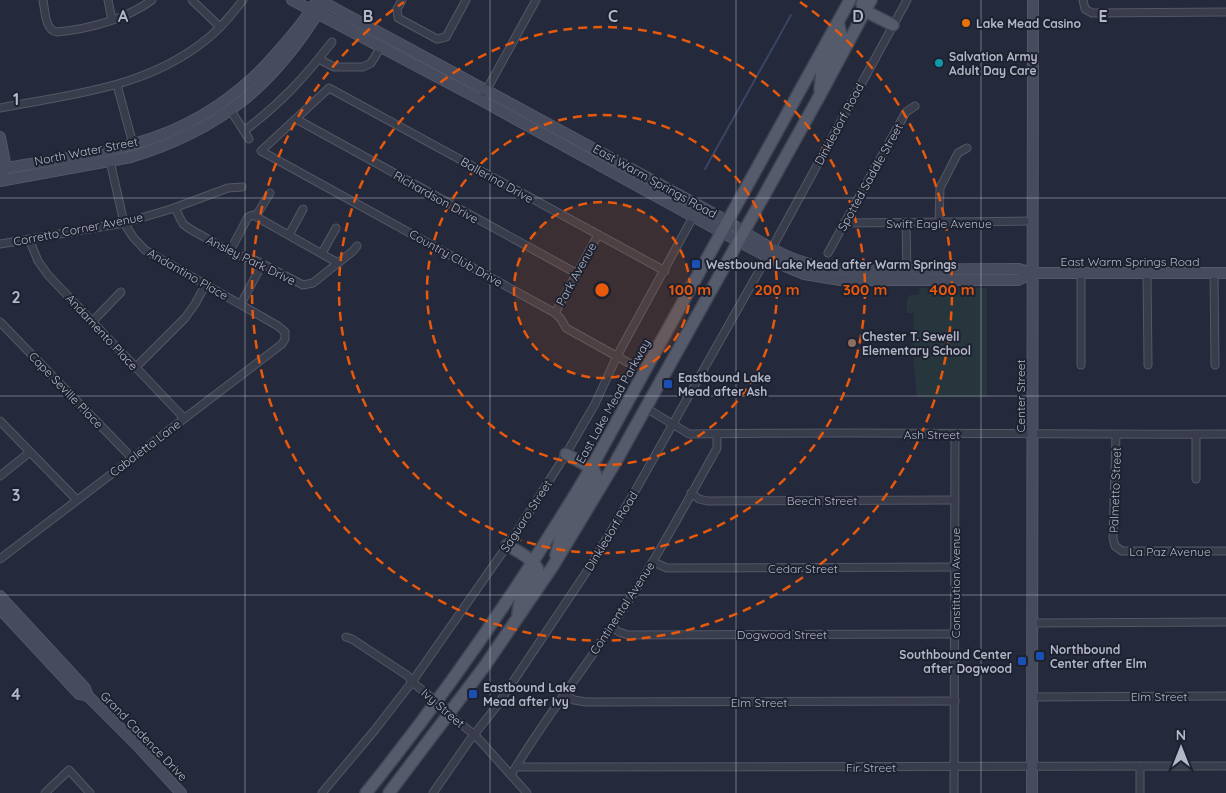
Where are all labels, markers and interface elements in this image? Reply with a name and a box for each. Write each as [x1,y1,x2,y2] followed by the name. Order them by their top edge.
[118,6,129,26] text: A
[363,6,373,26] text: B
[608,6,618,26] text: C
[852,6,864,26] text: D
[1098,6,1108,26] text: E
[976,16,1082,31] place label: Lake Mead Casino
[960,17,972,29] marker: Lake Mead Casino
[949,49,1038,78] place label: Salvation Army Adult Day Care
[933,57,945,69] marker: Salvation Army Adult Day Care
[811,81,867,167] street label: Dinkledorf Road
[13,89,19,109] text: 1
[834,121,906,233] street label: Spotted Saddle Street
[33,134,139,168] street label: North Water Street
[591,141,719,221] street label: East Warm Springs Road
[458,154,536,206] street label: Ballerina Drive
[391,168,481,227] street label: Richardson Drive
[12,209,144,249] street label: Corretto Corner Avenue
[886,216,992,231] street label: Swift Eagle Avenue
[407,226,505,290] street label: Country Club Drive
[204,232,298,288] street label: Ansley Park Drive
[553,240,600,308] street label: Park Avenue
[145,245,231,303] street label: Andantino Place
[1061,254,1199,269] street label: East Warm Springs Road
[706,257,957,272] place label: Westbound Lake Mead after Warm Springs
[690,258,702,270] marker: Westbound Lake Mead after Warm Springs
[669,280,711,299] text: 100 m
[755,280,800,299] text: 200 m
[843,280,887,299] text: 300 m
[929,280,975,299] text: 400 m
[593,281,611,299] centre of rings
[11,287,21,307] text: 2
[63,291,141,373] street label: Andamento Place
[862,329,971,358] place label: Chester T. Sewell Elementary School
[572,336,654,466] street label: East Lake Mead Parkway
[846,337,858,349] marker: Chester T. Sewell Elementary School
[26,349,106,431] street label: Cape Seville Place
[1013,359,1028,433] street label: Center Street
[678,370,771,399] place label: Eastbound Lake Mead after Ash
[662,378,674,390] marker: Eastbound Lake Mead after Ash
[106,416,184,480] street label: Cabaletta Lane
[904,427,960,442] street label: Ash Street
[1106,447,1124,533] street label: Palmetto Street
[497,477,555,555] street label: Saguaro Street
[12,485,20,505] text: 3
[581,488,641,574] street label: Dinkledorf Road
[787,493,857,508] street label: Beech Street
[948,528,963,638] street label: Constitution Avenue
[1129,544,1211,559] street label: La Paz Avenue
[586,559,658,657] street label: Continental Avenue
[768,561,838,576] street label: Cedar Street
[737,627,827,642] street label: Dogwood Street
[1050,642,1147,671] place label: Northbound Center after Elm
[899,647,1012,676] place label: Southbound Center after Dogwood
[1034,650,1046,662] marker: Northbound Center after Elm
[1016,655,1028,667] marker: Southbound Center after Dogwood
[483,680,576,709] place label: Eastbound Lake Mead after Ivy
[11,684,21,704] text: 4
[418,685,468,731] street label: Ivy Street
[97,688,191,784] street label: Grand Cadence Drive
[467,688,479,700] marker: Eastbound Lake Mead after Ivy
[1131,689,1187,704] street label: Elm Street
[731,695,787,710] street label: Elm Street
[1156,723,1206,773] north arrow
[1176,726,1186,744] text: N
[846,760,896,775] street label: Fir Street

